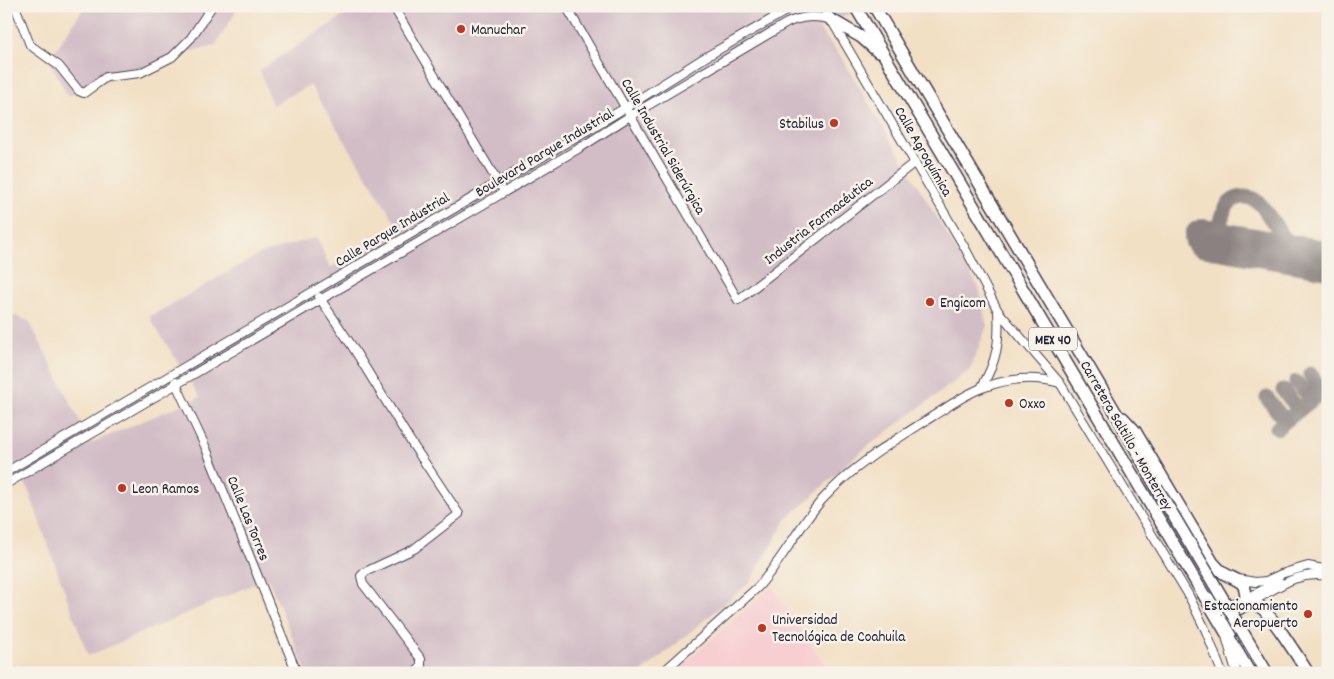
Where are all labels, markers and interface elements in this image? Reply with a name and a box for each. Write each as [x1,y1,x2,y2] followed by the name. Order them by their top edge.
[471,20,526,42] place label: Manuchar
[455,23,467,35] marker: Manuchar
[614,75,711,220] street label: Calle Industrial Siderúrgica
[472,103,619,204] street label: Boulevard Parque Industrial
[888,103,957,202] street label: Calle Agroquímica
[779,114,824,136] place label: Stabilus
[828,117,840,129] marker: Stabilus
[760,171,879,271] street label: Industria Farmacéutica
[332,188,455,274] street label: Calle Parque Industrial
[940,293,986,315] place label: Engicom
[924,296,936,308] marker: Engicom
[1029,328,1077,350] road number: MEX 40
[1073,357,1178,516] street label: Carretera Saltillo - Monterrey
[1019,394,1046,416] place label: Oxxo
[1003,397,1015,409] marker: Oxxo
[220,473,274,565] street label: Calle Las Torres
[132,479,199,501] place label: Leon Ramos
[116,482,128,494] marker: Leon Ramos
[1204,596,1298,635] place label: Estacionamiento Aeropuerto
[1302,608,1314,620] marker: Estacionamiento Aeropuerto
[772,610,906,649] place label: Universidad Tecnológica de Coahuila
[756,622,768,634] marker: Universidad Tecnológica de Coahuila

